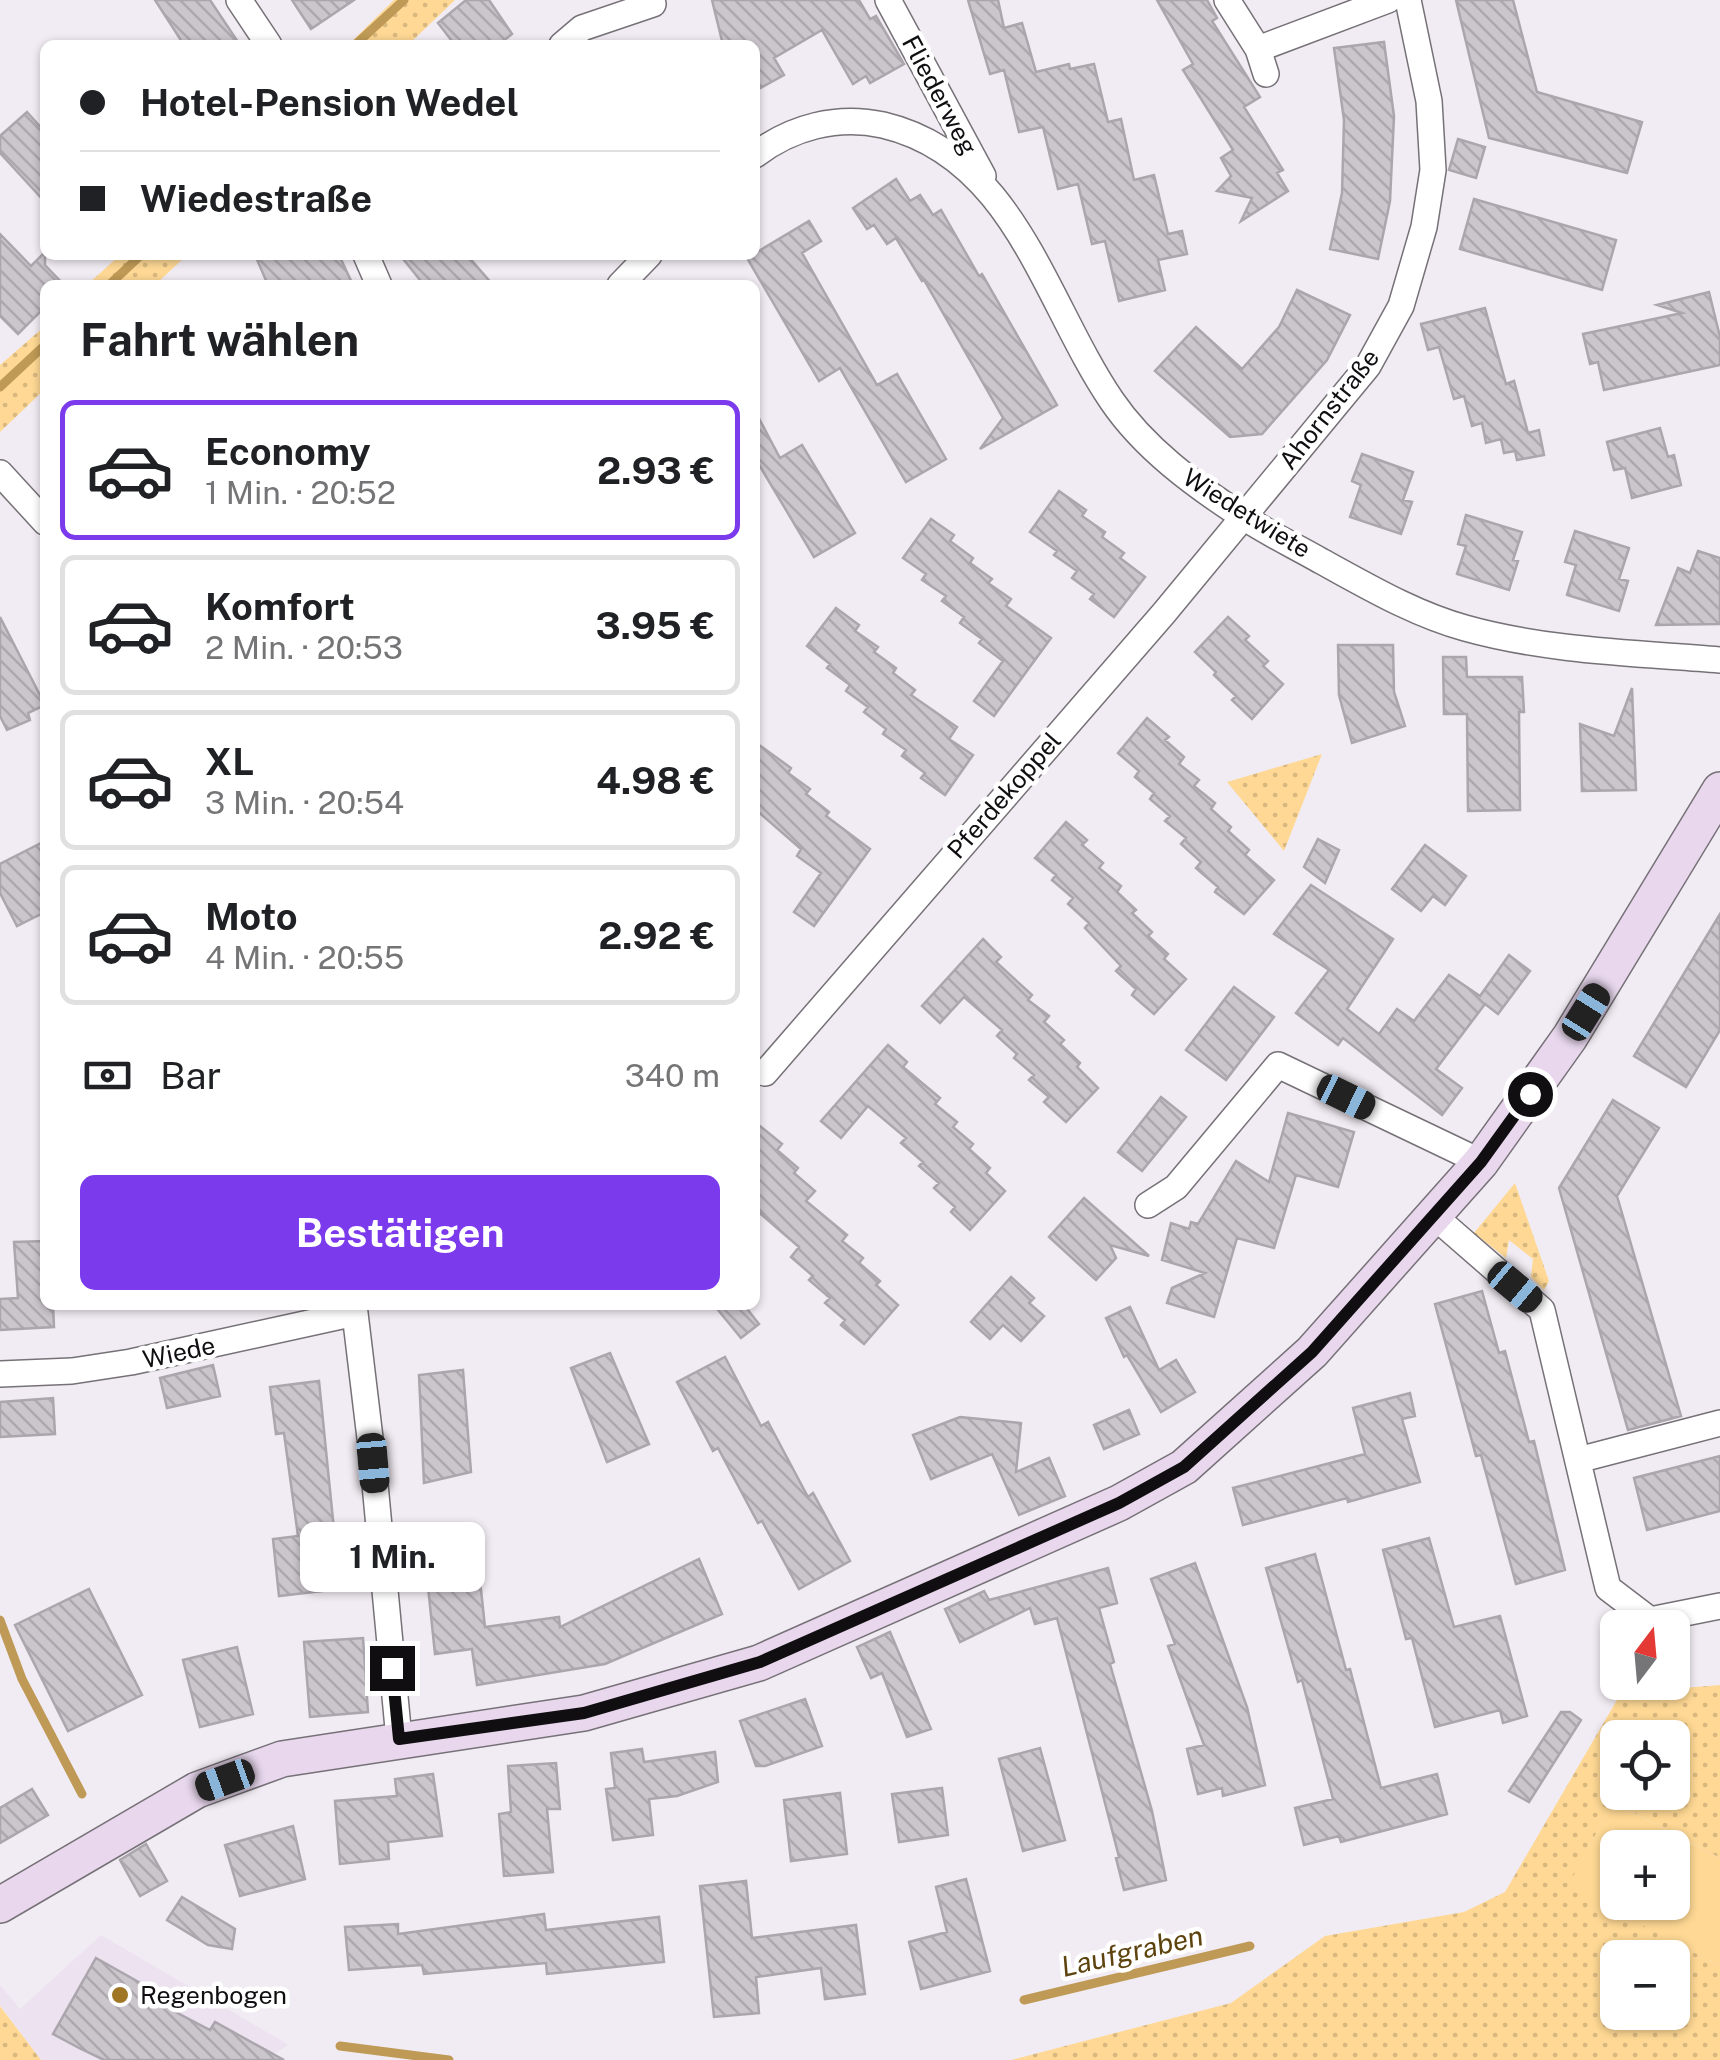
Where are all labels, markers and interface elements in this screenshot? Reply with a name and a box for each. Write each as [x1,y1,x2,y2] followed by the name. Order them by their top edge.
[896,30,984,160] street label: Fliederweg
[140,80,519,125] text: Hotel-Pension Wedel
[140,176,372,221] text: Wiedestraße
[80,313,359,366] text: Fahrt wählen
[1273,343,1385,475] street label: Ahornstraße
[85,425,175,515] icon: car
[205,429,371,474] text: Economy
[597,448,715,493] text: 2.93 €
[1177,462,1317,564] street label: Wiedetwiete
[205,474,396,511] text: 1 Min. · 20:52
[85,580,175,670] icon: car
[205,584,355,629] text: Komfort
[595,603,715,648] text: 3.95 €
[205,629,403,666] text: 2 Min. · 20:53
[941,726,1067,864] street label: Pferdekoppel
[85,735,175,825] icon: car
[205,739,254,784] text: XL
[596,758,715,803] text: 4.98 €
[205,784,404,821] text: 3 Min. · 20:54
[85,890,175,980] icon: car
[205,894,298,939] text: Moto
[598,913,715,958] text: 2.92 €
[205,939,404,976] text: 4 Min. · 20:55
[1557,979,1615,1045] car
[80,1048,135,1103] icon: cash
[160,1053,221,1098] text: Bar
[625,1057,720,1094] text: 340 m
[1312,1070,1380,1124] car
[1508,1072,1553,1117] route start
[80,1175,720,1290] button: Bestätigen
[1482,1256,1548,1318] car
[140,1330,218,1374] street label: Wiede
[355,1432,391,1494] car
[300,1523,484,1593] callout: 1 Min.
[349,1538,436,1575] text: 1 Min.
[1600,1610,1690,1700] north arrow
[1600,1610,1690,2030] map controls
[370,1646,415,1691] route end
[1600,1720,1690,1810] button: locate
[192,1756,258,1804] car
[1600,1830,1690,1920] button: +
[1058,1918,1206,1983] water label: Laufgraben
[1600,1940,1690,2030] button: −
[140,1980,287,2010] place label: Regenbogen
[109,1984,131,2006] marker: Regenbogen

